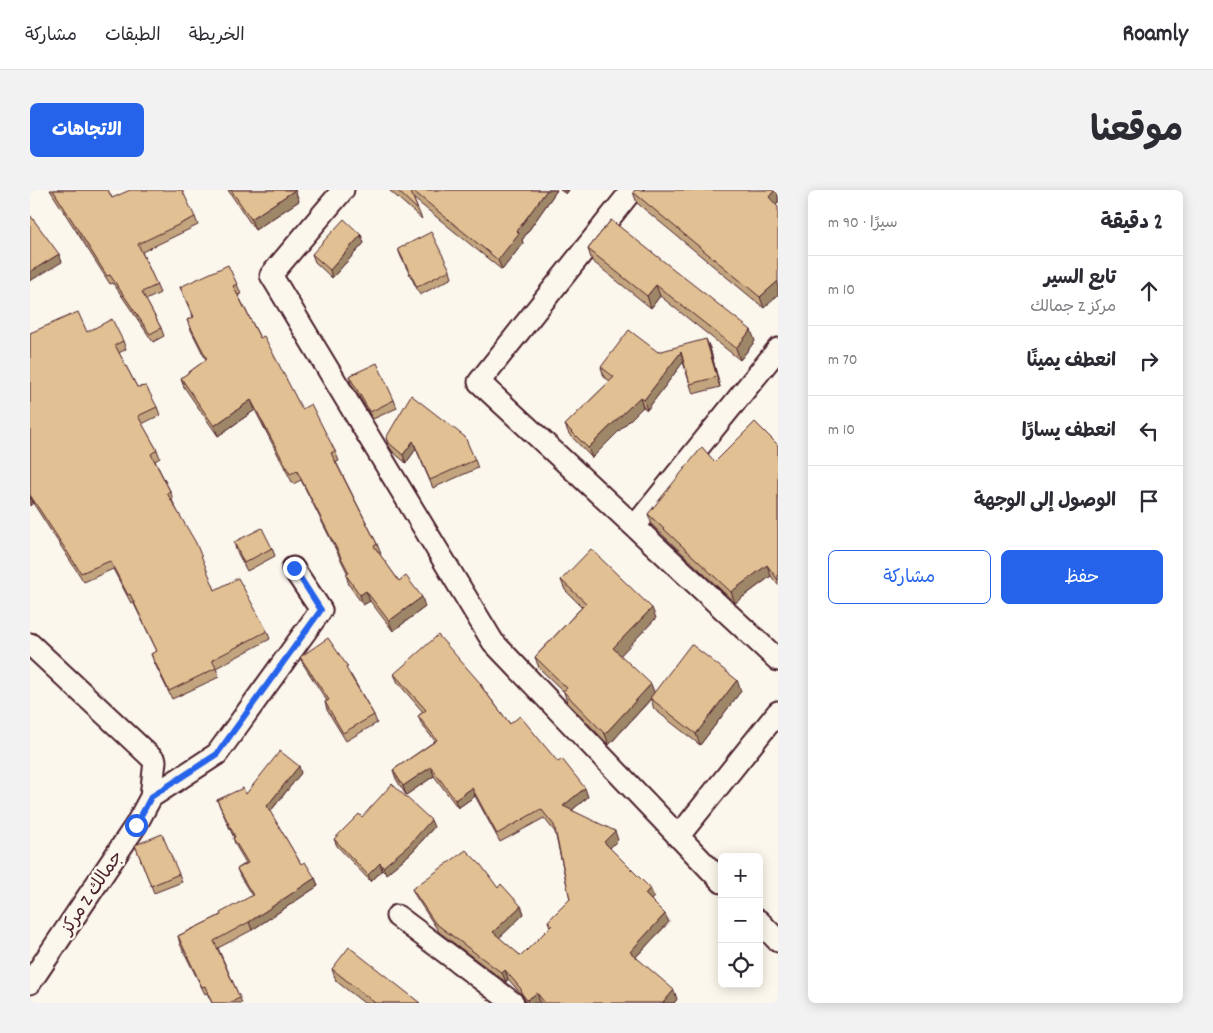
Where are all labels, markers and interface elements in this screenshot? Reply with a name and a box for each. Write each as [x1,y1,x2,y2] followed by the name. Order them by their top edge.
[1122,18,1188,52] text: Roamly
[25,24,77,49] text: مشاركة
[105,24,161,49] text: الطبقات
[189,24,245,49] text: الخريطة
[30,103,144,157] button: الاتجاهات
[1090,108,1183,158] text: موقعنا
[1101,209,1163,239] text: 2 دقيقة
[828,212,898,235] text: سيرًا · 90 m
[1044,266,1116,293] text: تابع السير
[1135,277,1163,305] icon: ahead
[828,279,855,302] text: 10 m
[1030,296,1116,319] text: مركز Z جمالك
[1135,347,1163,375] icon: right
[828,349,858,372] text: 70 m
[1027,349,1116,376] text: انعطف يمينًا
[1135,417,1163,445] icon: left
[828,419,855,442] text: 10 m
[1022,419,1116,446] text: انعطف يسارًا
[1135,487,1163,515] icon: arrive
[974,489,1116,516] text: الوصول إلى الوجهة
[828,550,991,604] button: مشاركة
[1001,550,1163,604] button: حفظ
[283,557,306,580] route end
[125,814,148,837] route start
[55,846,130,942] street label: مركز Z جمالك
[718,853,763,988] map controls
[718,853,763,898] button: +
[718,898,763,943] button: −
[718,943,763,988] button: locate

